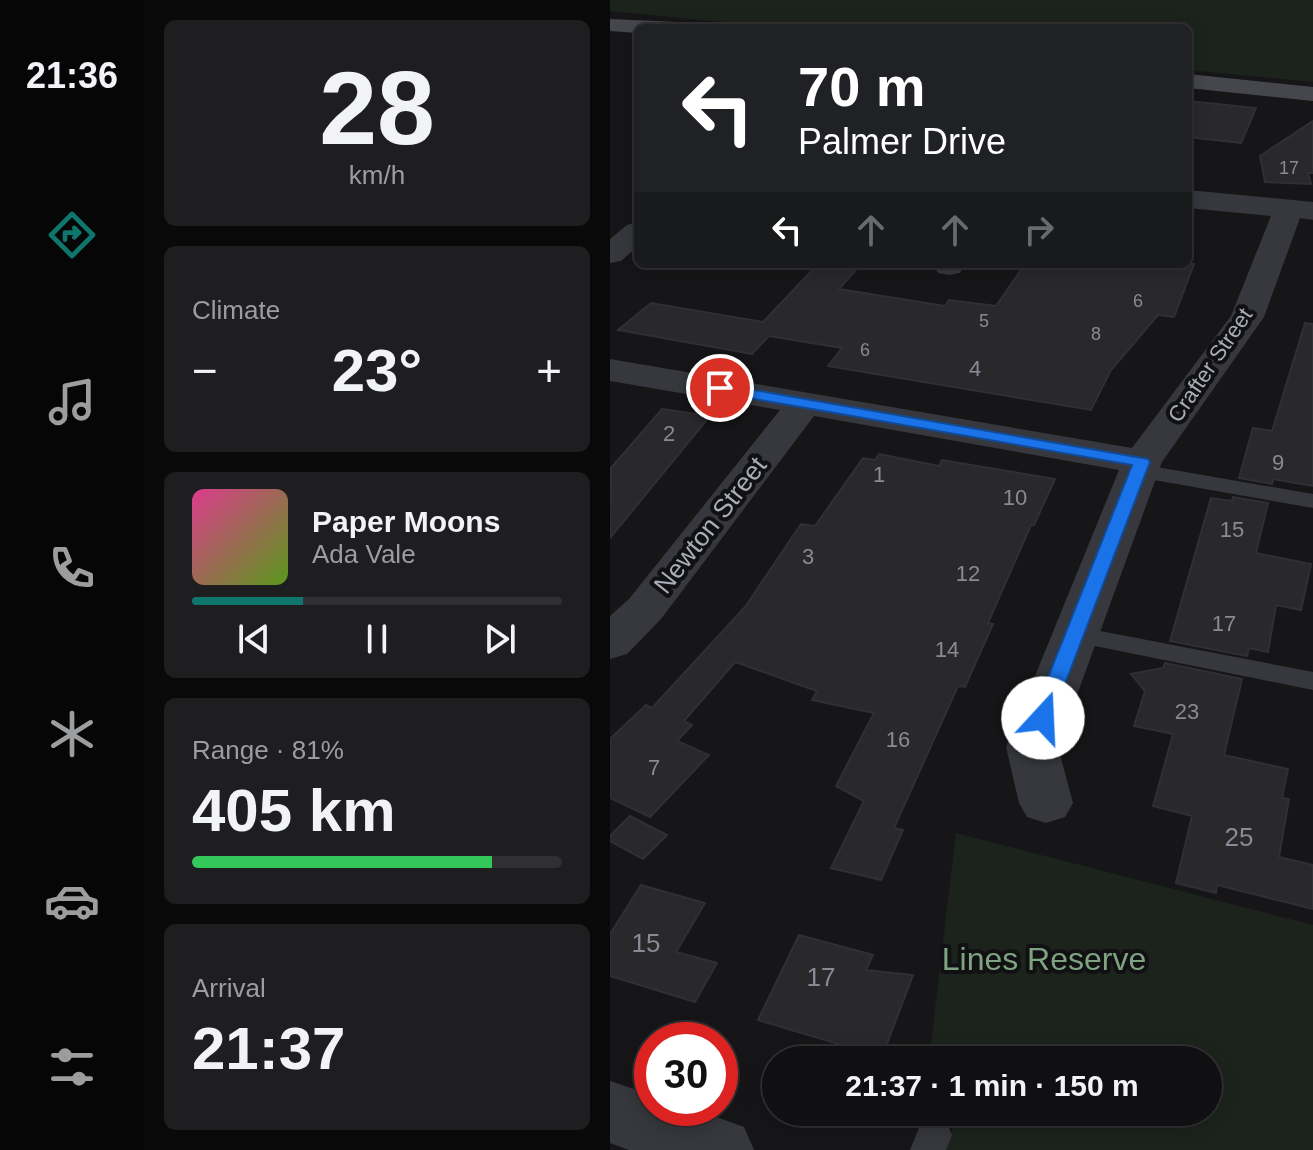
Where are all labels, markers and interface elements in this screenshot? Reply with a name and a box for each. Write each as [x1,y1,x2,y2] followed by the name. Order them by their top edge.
[319,50,435,166] text: 28
[26,55,118,96] text: 21:36
[798,55,926,118] text: 70 m
[666,56,770,160] icon: left
[798,121,1006,162] text: Palmer Drive
[1279,158,1299,178] house number: 17
[349,160,405,190] text: km/h
[44,207,100,263] icon: directions
[765,208,809,252] icon: left
[849,208,893,252] icon: ahead
[933,208,977,252] icon: ahead
[1017,208,1061,252] icon: right
[1133,291,1143,311] house number: 6
[192,295,280,325] text: Climate
[1163,303,1257,427] street label: Crafter Street
[979,311,989,331] house number: 5
[1091,324,1101,344] house number: 8
[332,337,422,404] text: 23°
[860,340,870,360] house number: 6
[192,346,218,395] text: −
[536,346,562,395] text: +
[686,354,754,422] pin
[969,356,981,381] house number: 4
[698,366,742,410] icon: arrive
[44,374,100,430] icon: music
[663,421,675,446] house number: 2
[647,450,773,599] street label: Newton Street
[1272,450,1284,475] house number: 9
[873,462,885,487] house number: 1
[1003,485,1027,510] house number: 10
[312,505,500,538] text: Paper Moons
[1220,517,1244,542] house number: 15
[312,539,416,569] text: Ada Vale
[44,540,100,596] icon: phone
[802,544,814,569] house number: 3
[956,561,980,586] house number: 12
[1212,611,1236,636] house number: 17
[232,617,276,661] icon: previous
[355,617,399,661] icon: pause
[478,617,522,661] icon: next
[935,637,959,662] house number: 14
[1001,676,1085,760] position arrow
[1175,699,1199,724] house number: 23
[44,706,100,762] icon: climate
[886,727,910,752] house number: 16
[192,735,344,765] text: Range · 81%
[648,755,660,780] house number: 7
[192,777,396,844] text: 405 km
[1225,822,1253,852] house number: 25
[44,873,100,929] icon: car
[632,928,660,958] house number: 15
[942,941,1146,977] park label: Lines Reserve
[807,962,835,992] house number: 17
[192,973,266,1003] text: Arrival
[192,1015,345,1082] text: 21:37
[634,1022,738,1126] speed limit sign: 30
[44,1039,100,1095] icon: filters
[845,1069,1139,1102] text: 21:37 · 1 min · 150 m

